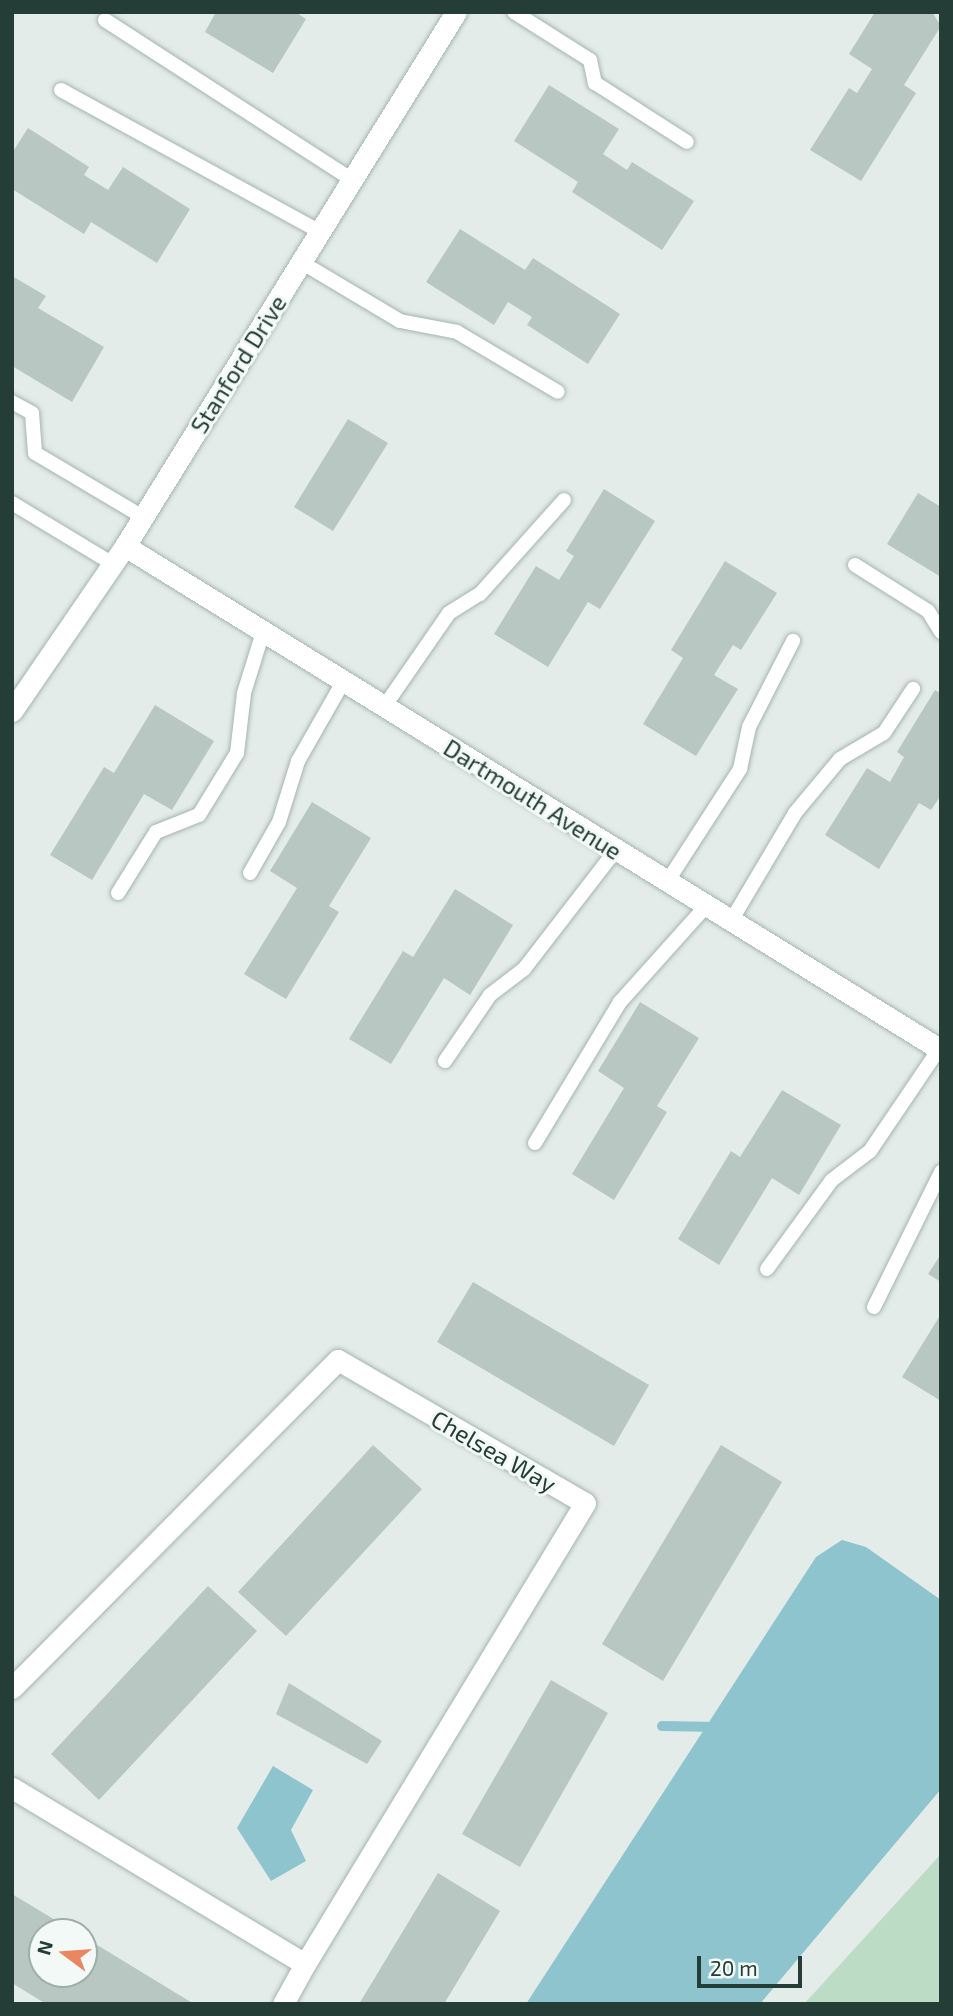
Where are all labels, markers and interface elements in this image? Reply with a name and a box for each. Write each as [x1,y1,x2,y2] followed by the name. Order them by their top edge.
[184,290,292,438] street label: Stanford Drive
[438,732,628,866] street label: Dartmouth Avenue
[426,1404,562,1498] street label: Chelsea Way
[28,1918,98,1988] north arrow
[31,1938,57,1957] text: N
[701,1942,806,1986] scale bar
[710,1955,758,1980] text: 20 m

